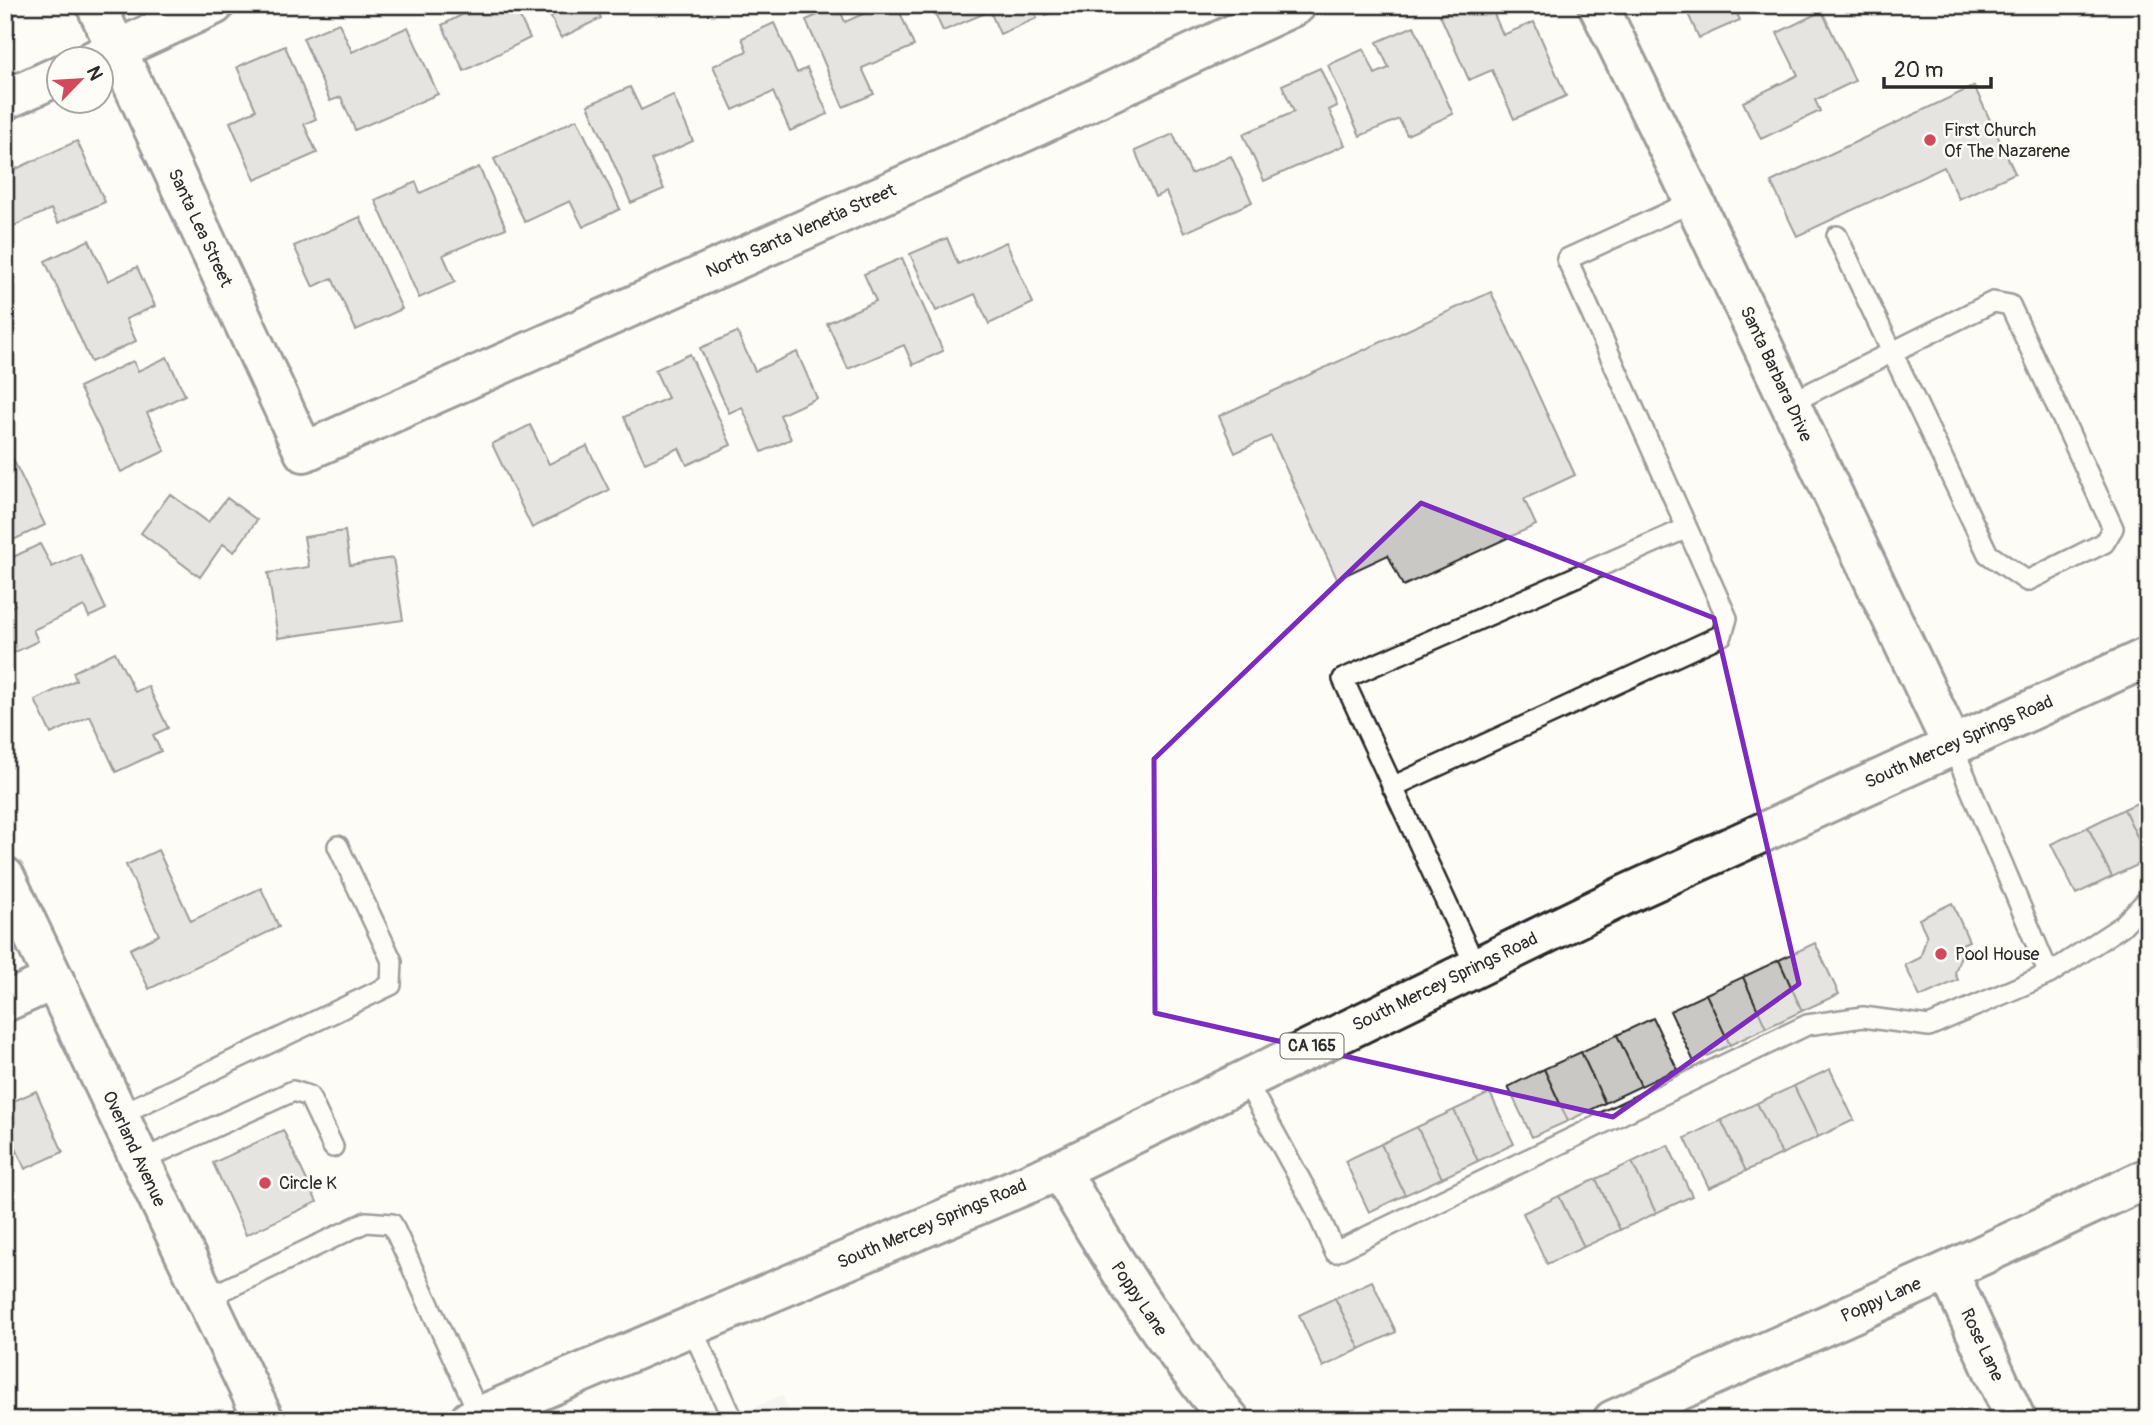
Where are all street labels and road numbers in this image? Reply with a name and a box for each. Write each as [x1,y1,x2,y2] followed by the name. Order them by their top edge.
[163,165,238,292] street label: Santa Lea Street
[702,178,900,283] street label: North Santa Venetia Street
[1734,302,1818,446] street label: Santa Barbara Drive
[1861,690,2057,794] street label: South Mercey Springs Road
[1348,927,1542,1037] street label: South Mercey Springs Road
[1280,1034,1344,1058] road number: CA 165
[97,1087,171,1211] street label: Overland Avenue
[834,1174,1030,1274] street label: South Mercey Springs Road
[1106,1257,1172,1341] street label: Poppy Lane
[1837,1272,1925,1328] street label: Poppy Lane
[1955,1305,2009,1385] street label: Rose Lane

